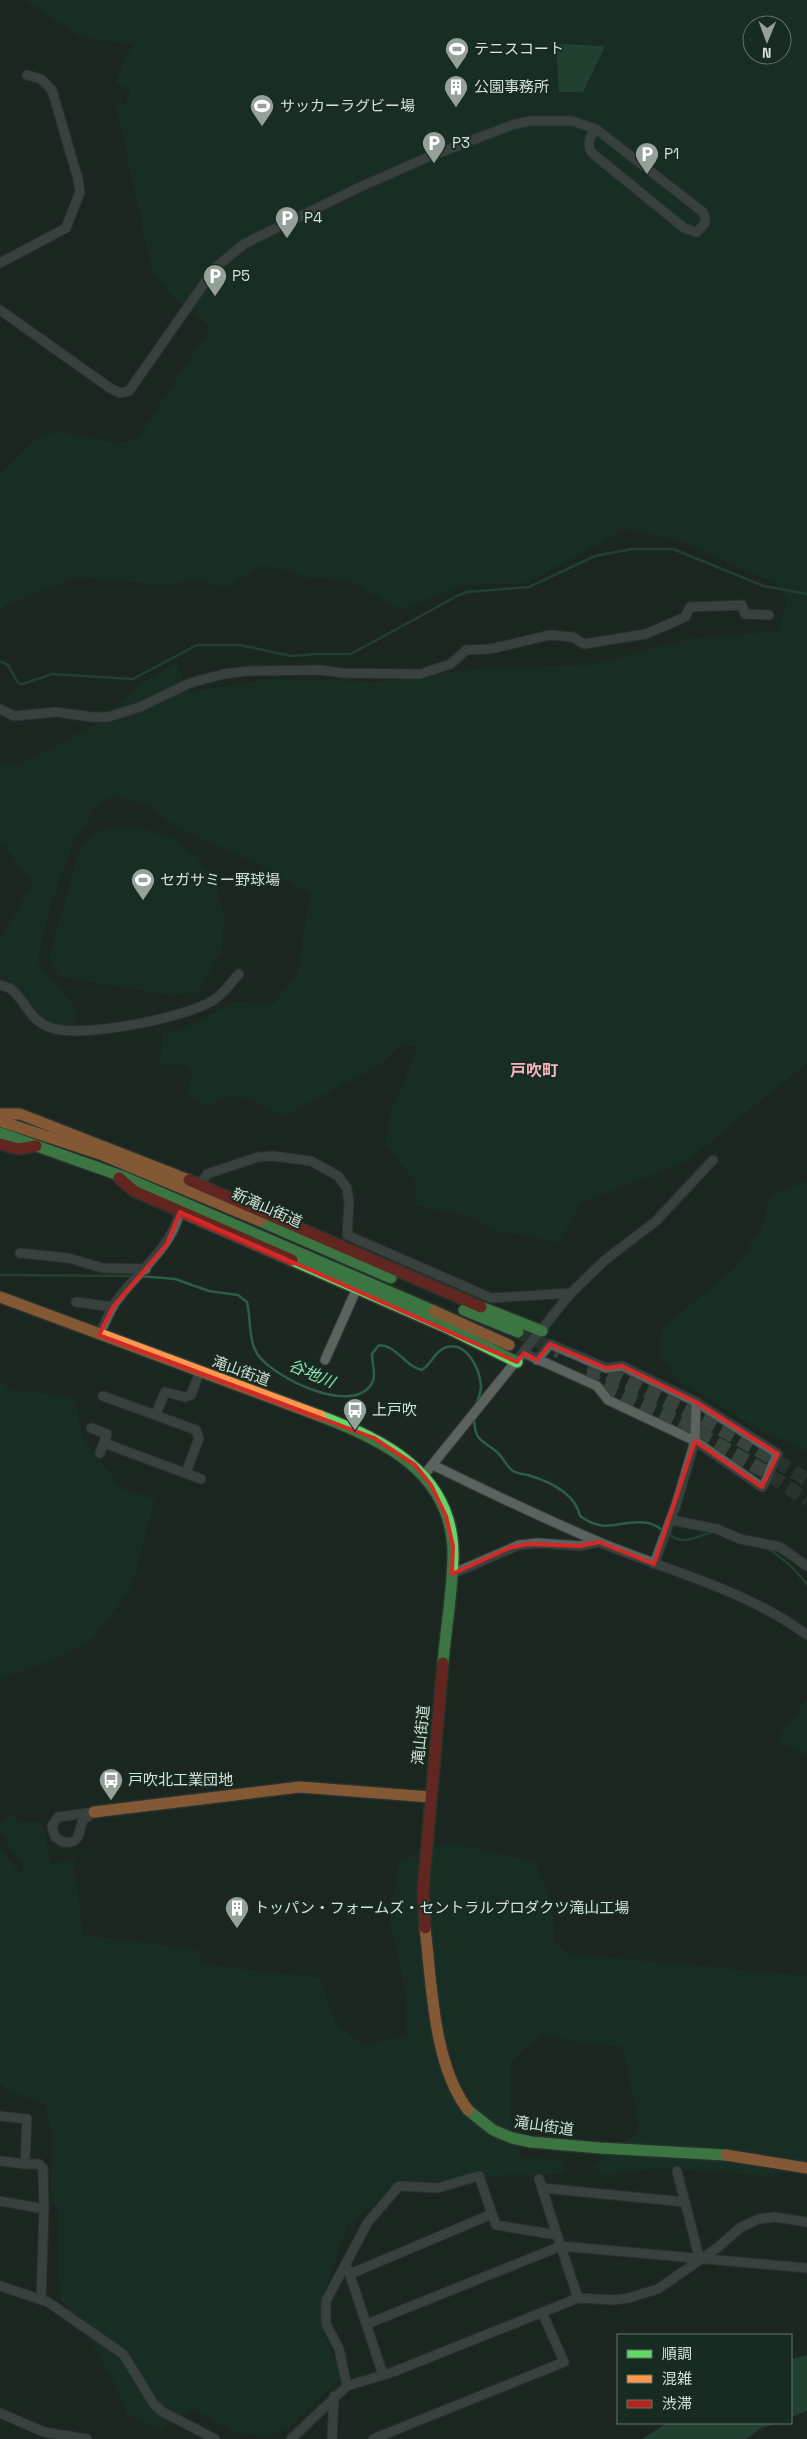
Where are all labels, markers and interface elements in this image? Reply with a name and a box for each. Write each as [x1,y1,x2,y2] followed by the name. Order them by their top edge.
[742,15,792,65] north arrow
[444,36,470,70] sports icon: テニスコート
[474,39,564,58] place label: テニスコート
[762,44,772,62] text: N
[443,74,469,108] building icon: 公園事務所
[474,77,549,96] place label: 公園事務所
[249,93,275,127] sports icon: サッカーラグビー場
[280,96,415,115] place label: サッカーラグビー場
[421,130,447,164] parking icon: P3
[452,133,470,152] place label: P3
[634,141,660,175] parking icon: P1
[664,144,679,163] place label: P1
[274,205,300,239] parking icon: P4
[304,208,322,227] place label: P4
[202,263,228,297] parking icon: P5
[232,266,250,285] place label: P5
[130,867,156,901] sports icon: セガサミー野球場
[160,870,280,889] place label: セガサミー野球場
[510,1060,558,1081] district label: 戸吹町
[229,1184,305,1231] street label: 新滝山街道
[210,1351,273,1390] street label: 滝山街道
[286,1354,340,1393] water label: 谷地川
[342,1397,368,1431] bus stop icon: 上戸吹
[372,1400,417,1419] place label: 上戸吹
[408,1704,433,1766] street label: 滝山街道
[98,1767,124,1801] bus stop icon: 戸吹北工業団地
[128,1770,233,1789] place label: 戸吹北工業団地
[224,1895,250,1929] building icon: トッパン・フォームズ・セントラルプロダクツ滝山工場
[254,1898,629,1917] place label: トッパン・フォームズ・セントラルプロダクツ滝山工場
[513,2112,575,2139] street label: 滝山街道
[617,2334,792,2424] legend
[662,2344,692,2363] text: 順調
[662,2369,692,2388] text: 混雑
[662,2394,692,2413] text: 渋滞

